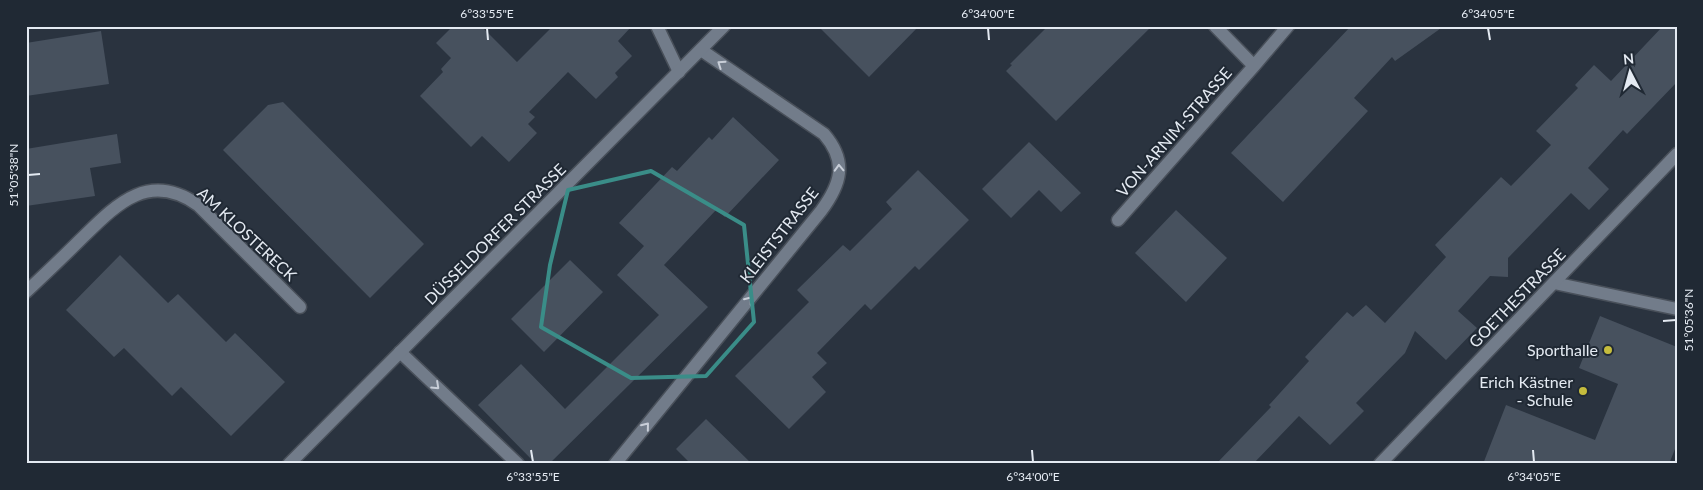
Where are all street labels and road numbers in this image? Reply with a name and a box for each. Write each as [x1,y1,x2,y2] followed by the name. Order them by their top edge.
[1112,63,1235,200] street label: VON-ARNIM-STRASSE
[420,159,569,308] street label: DÜSSELDORFER STRASSE
[194,183,301,285] street label: AM KLOSTERECK
[735,183,822,286] street label: KLEISTSTRASSE
[1465,244,1569,351] street label: GOETHESTRASSE

